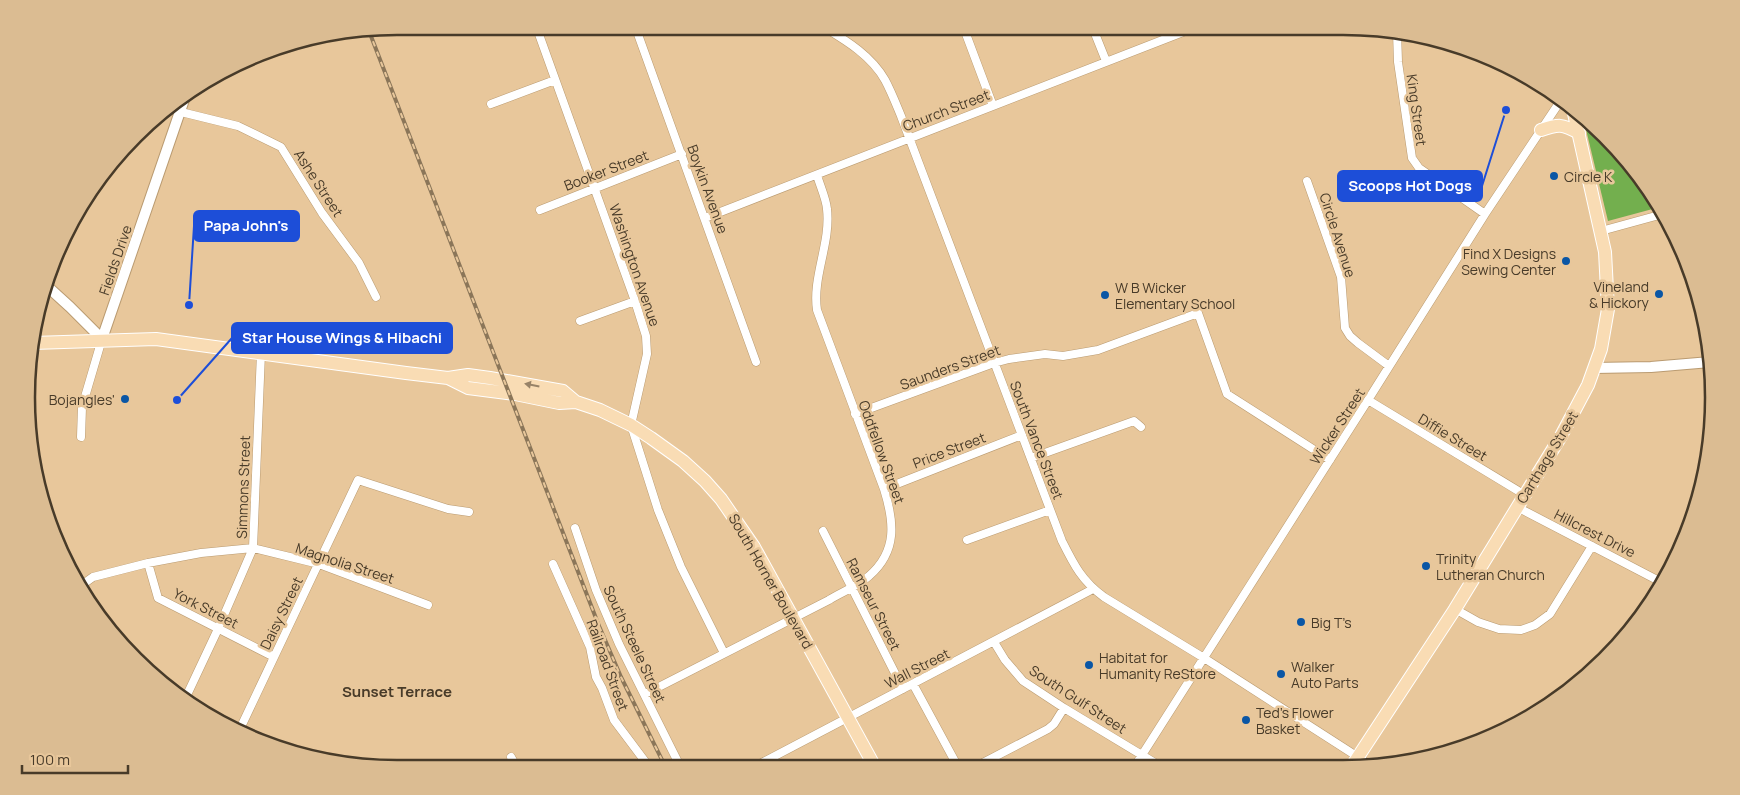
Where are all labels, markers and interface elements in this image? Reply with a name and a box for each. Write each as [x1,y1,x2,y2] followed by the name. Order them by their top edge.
[1403,73,1431,147] street label: King Street
[900,85,992,135] street label: Church Street
[683,142,733,236] street label: Boykin Avenue
[561,145,651,195] street label: Booker Street
[290,146,348,221] street label: Ashe Street
[1564,167,1613,186] place label: Circle K
[1548,170,1560,182] marker: Circle K
[1338,171,1482,201] callout: Scoops Hot Dogs
[1348,175,1472,196] text: Scoops Hot Dogs
[1315,190,1361,280] street label: Circle Avenue
[605,201,665,329] street label: Washington Avenue
[194,211,299,241] callout: Papa John's
[204,215,288,236] text: Papa John's
[94,222,136,298] street label: Fields Drive
[1461,244,1556,279] place label: Find X Designs Sewing Center
[1560,255,1572,267] marker: Find X Designs Sewing Center
[1589,277,1650,312] place label: Vineland & Hickory
[1115,278,1235,313] place label: W B Wicker Elementary School
[1653,288,1665,300] marker: Vineland & Hickory
[1099,289,1111,301] marker: W B Wicker Elementary School
[232,323,452,353] callout: Star House Wings & Hibachi
[242,327,442,348] text: Star House Wings & Hibachi
[897,340,1003,394] street label: Saunders Street
[1006,378,1068,502] street label: South Vance Street
[524,381,539,389] one-way arrow
[1305,384,1369,468] street label: Wicker Street
[49,390,115,409] place label: Bojangles'
[119,393,131,405] marker: Bojangles'
[854,398,910,507] street label: Oddfellow Street
[1512,407,1582,507] street label: Carthage Street
[1415,409,1491,465] street label: Diffie Street
[910,427,988,473] street label: Price Street
[232,435,254,539] street label: Simmons Street
[1551,504,1639,562] street label: Hillcrest Drive
[724,510,818,652] street label: South Horner Boulevard
[293,538,397,588] street label: Magnolia Street
[1436,549,1545,584] place label: Trinity Lutheran Church
[843,555,906,654] street label: Ramseur Street
[1420,560,1432,572] marker: Trinity Lutheran Church
[255,573,307,653] street label: Daisy Street
[599,582,671,706] street label: South Steele Street
[170,583,242,633] street label: York Street
[1311,613,1352,632] place label: Big T’s
[583,616,634,714] street label: Railroad Street
[1295,616,1307,628] marker: Big T’s
[881,643,953,693] street label: Wall Street
[1099,648,1216,683] place label: Habitat for Humanity ReStore
[1291,657,1359,692] place label: Walker Auto Parts
[1083,659,1095,671] marker: Habitat for Humanity ReStore
[1026,660,1131,738] street label: South Gulf Street
[1275,668,1287,680] marker: Walker Auto Parts
[342,681,452,702] district label: Sunset Terrace
[1256,703,1334,738] place label: Ted's Flower Basket
[1240,714,1252,726] marker: Ted's Flower Basket
[22,742,129,774] scale bar
[30,749,70,770] text: 100 m

